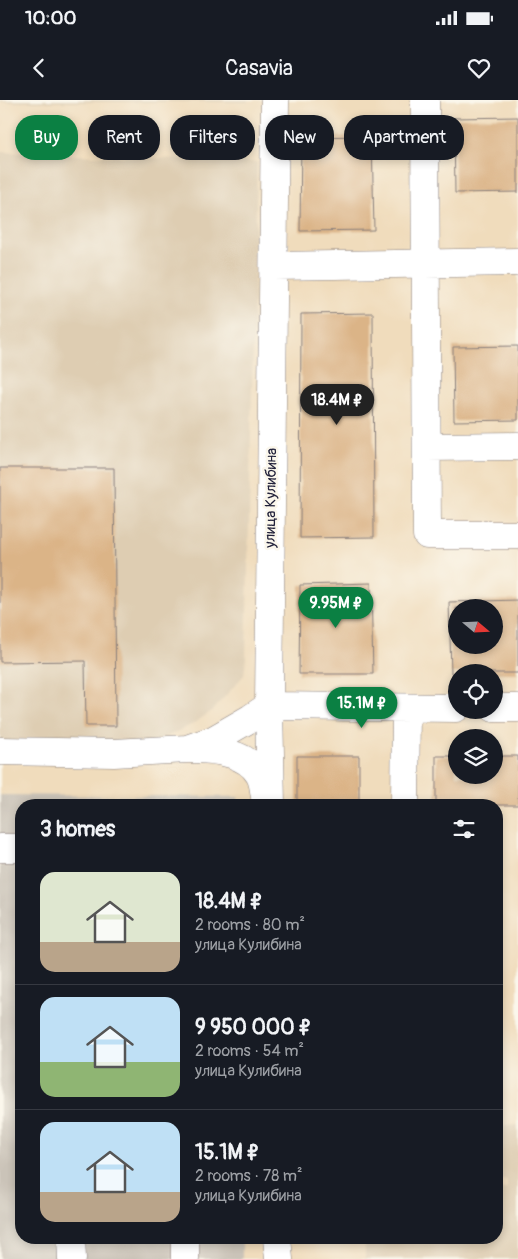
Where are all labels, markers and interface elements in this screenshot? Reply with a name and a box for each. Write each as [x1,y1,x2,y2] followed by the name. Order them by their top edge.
[25,6,76,30] text: 10:00
[25,54,53,82] icon: back
[225,54,293,82] text: Casavia
[465,54,493,82] icon: heart
[15,115,78,160] chip: Buy
[88,115,160,160] chip: Rent
[170,115,255,160] chip: Filters
[265,115,334,160] chip: New
[344,115,464,160] chip: Apartment
[291,384,383,426] pin: 18.4M ₽
[311,390,363,410] text: 18.4M ₽
[261,448,281,549] street label: улица Кулибина
[290,586,382,629] pin: 9.95M ₽
[309,593,363,613] text: 9.95M ₽
[448,599,502,654] north arrow
[448,599,503,784] map controls
[448,664,503,719] button: locate
[316,686,408,729] pin: 15.1M ₽
[337,693,387,713] text: 15.1M ₽
[448,729,503,784] button: layers
[450,815,478,843] icon: filters
[40,816,115,843] text: 3 homes
[195,888,263,915] text: 18.4M ₽
[80,892,140,952] icon: home
[195,915,305,935] text: 2 rooms · 80 m²
[195,935,302,955] text: улица Кулибина
[195,1014,312,1041] text: 9 950 000 ₽
[80,1017,140,1077] icon: home
[195,1041,304,1061] text: 2 rooms · 54 m²
[195,1061,302,1081] text: улица Кулибина
[195,1139,260,1166] text: 15.1M ₽
[80,1142,140,1202] icon: home
[195,1166,302,1186] text: 2 rooms · 78 m²
[195,1186,302,1206] text: улица Кулибина

